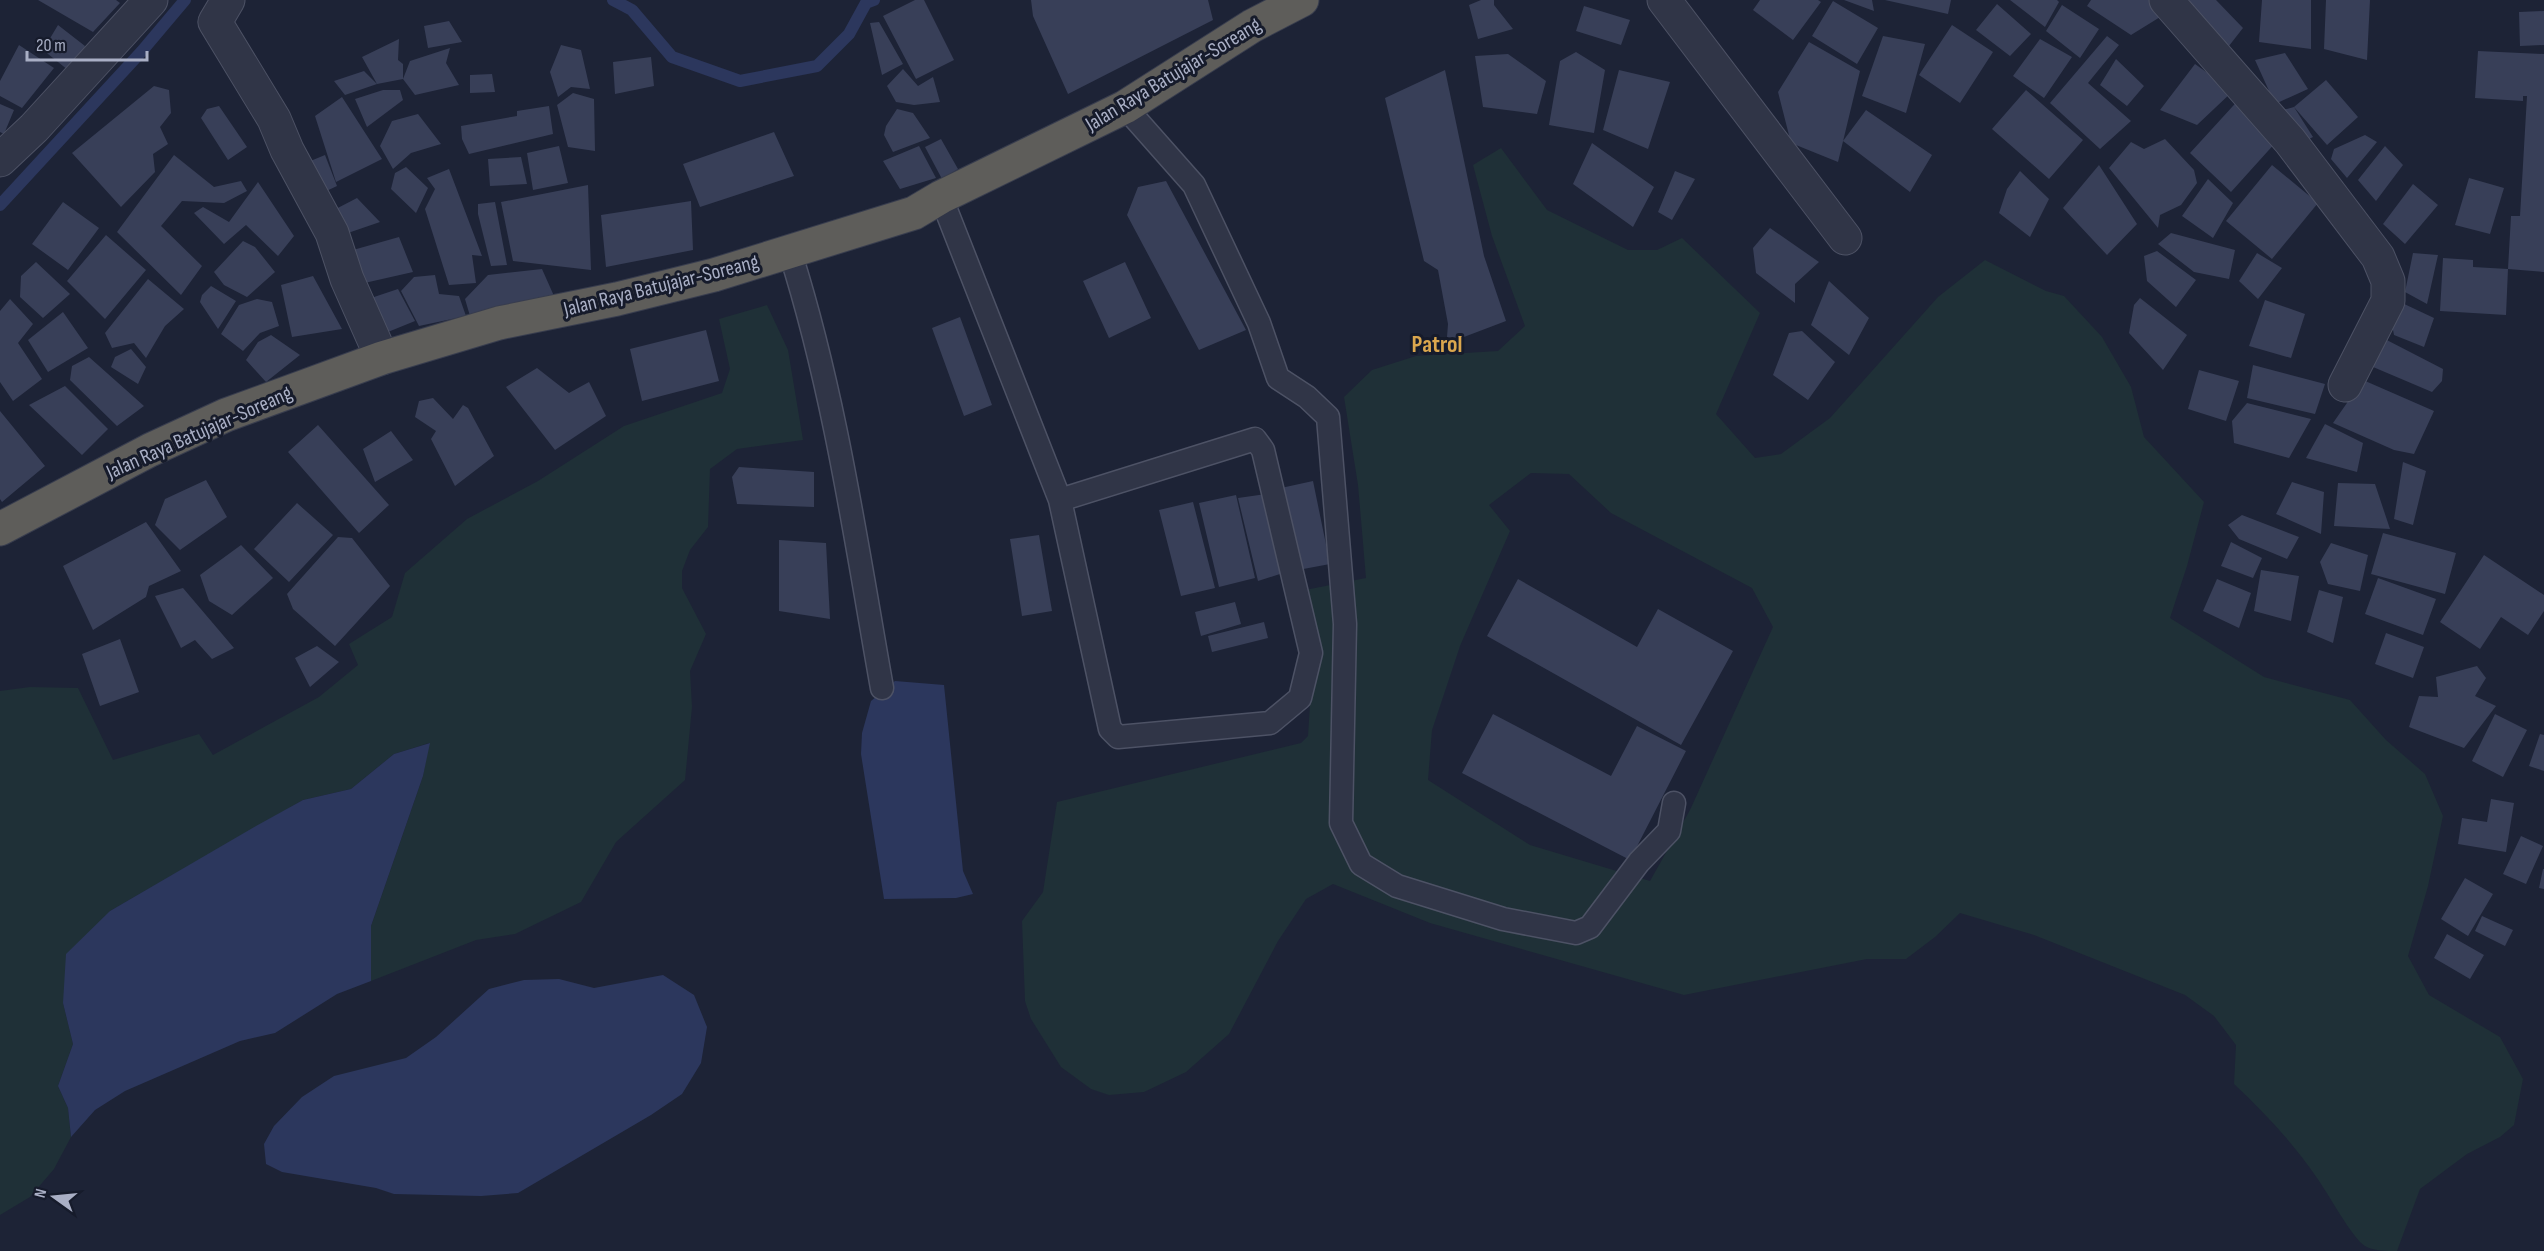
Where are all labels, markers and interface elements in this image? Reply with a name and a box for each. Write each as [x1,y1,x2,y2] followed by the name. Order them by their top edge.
[1080,12,1266,137] street label: Jalan Raya Batujajar-Soreang
[27,24,147,62] scale bar
[36,35,66,56] text: 20 m
[560,249,761,322] street label: Jalan Raya Batujajar-Soreang
[1412,330,1462,359] district label: Patrol
[102,380,296,485] street label: Jalan Raya Batujajar-Soreang
[24,1167,84,1227] north arrow
[31,1187,51,1200] text: N

